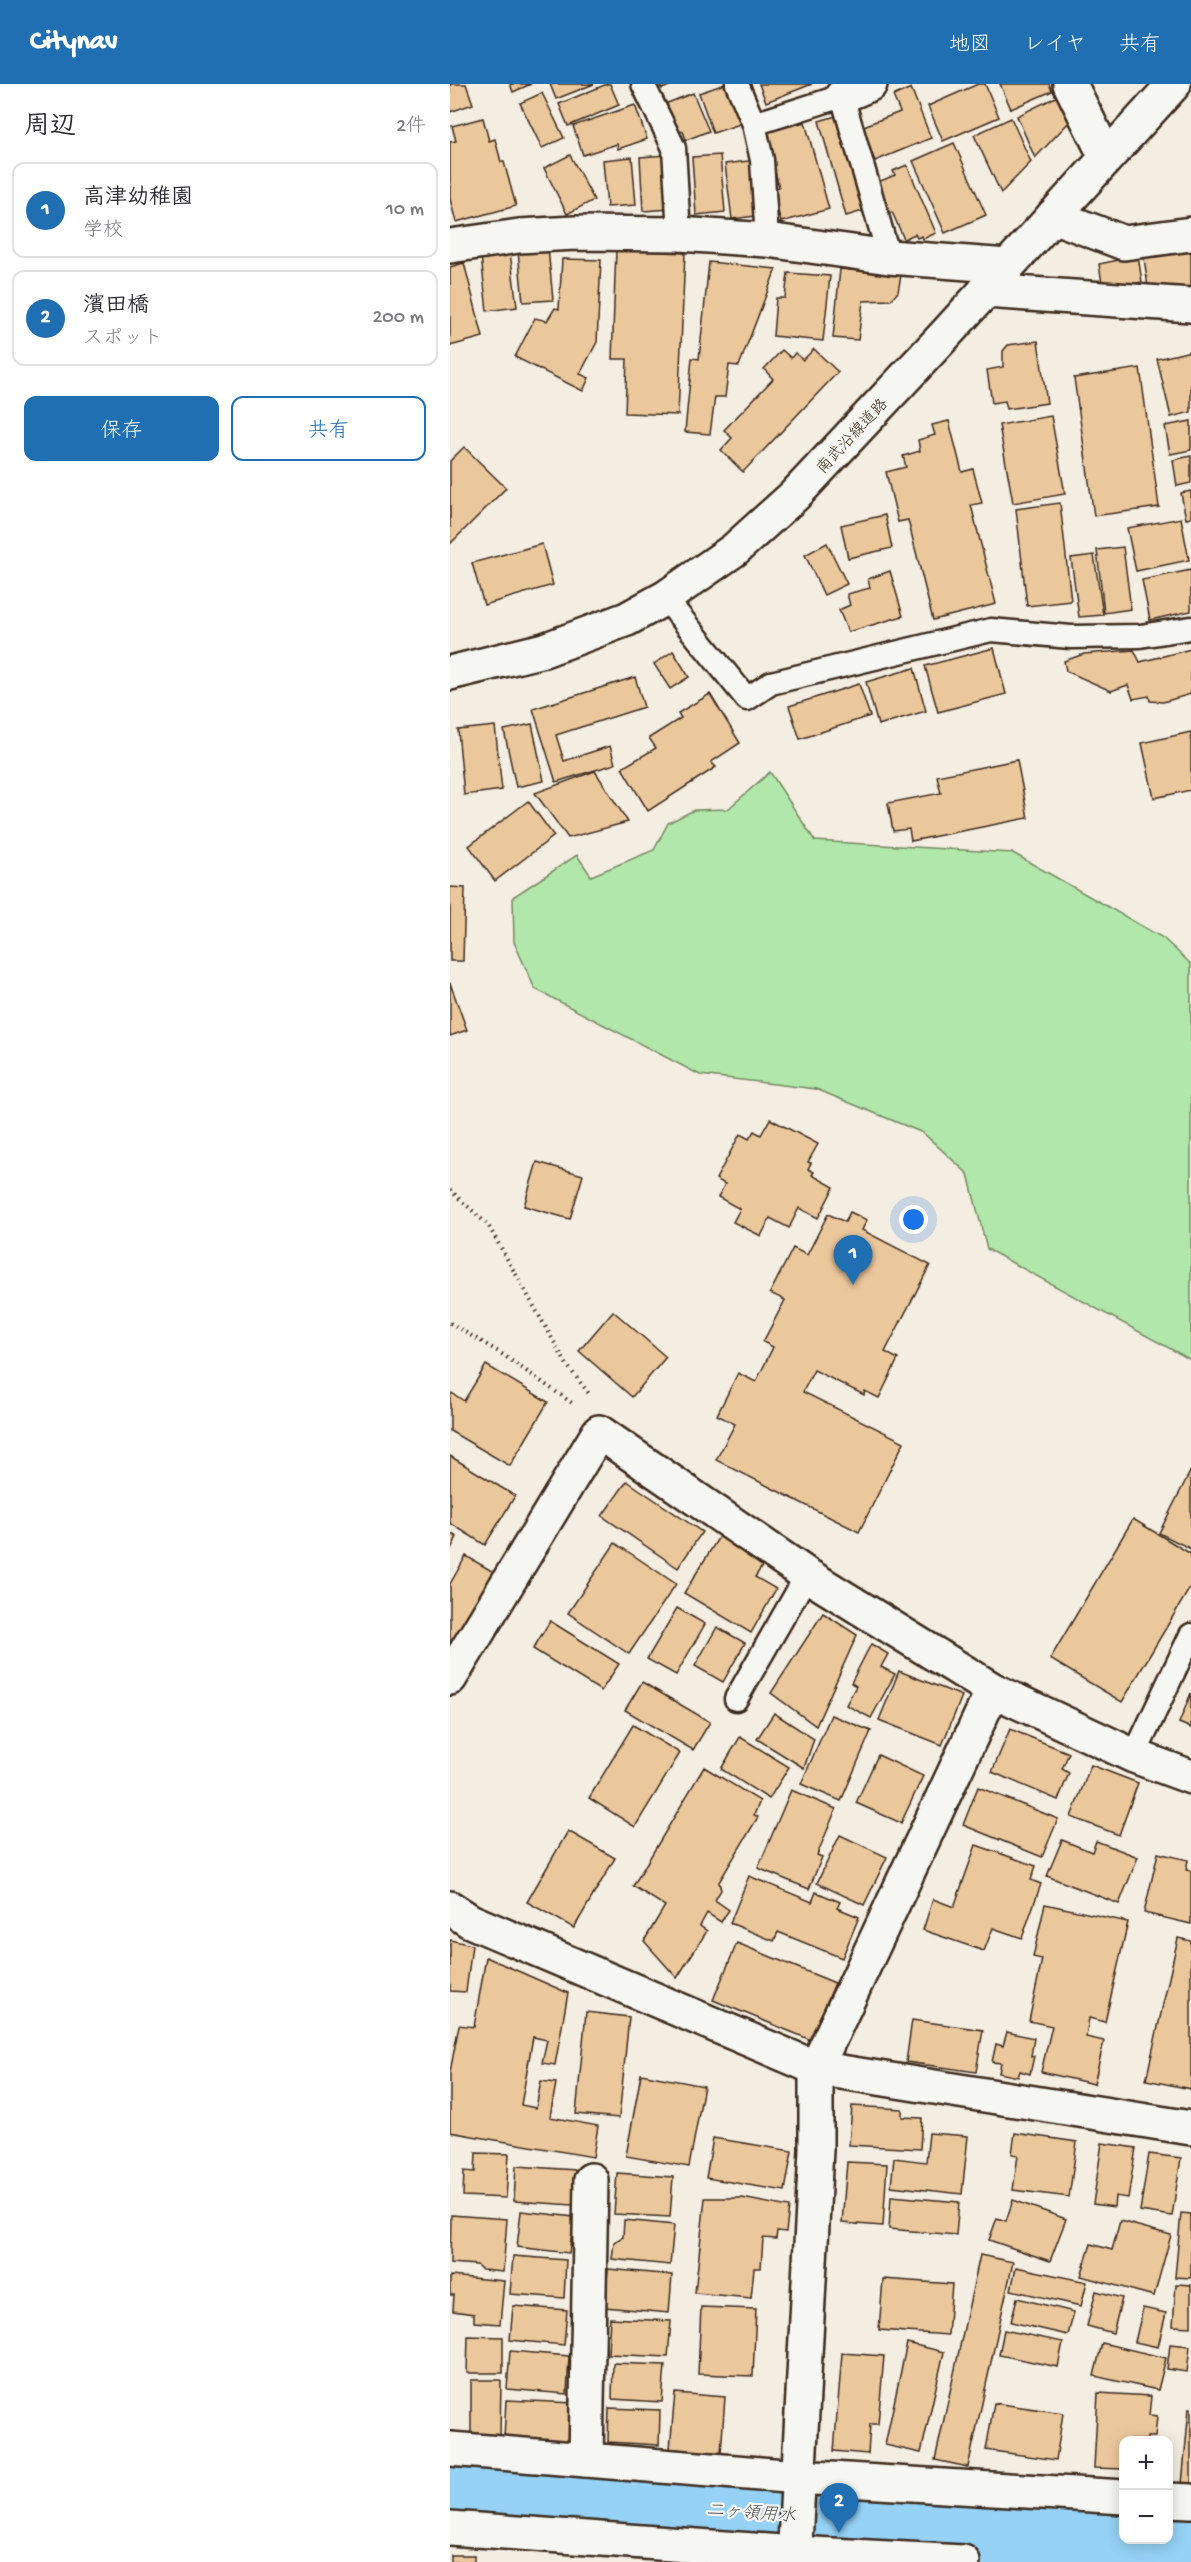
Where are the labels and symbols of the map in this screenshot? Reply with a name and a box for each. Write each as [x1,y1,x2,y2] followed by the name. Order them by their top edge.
[812,394,893,479] street label: 南武沿線道路
[899,1205,928,1234] your location
[834,1236,872,1285] pin: 1
[820,2484,858,2533] pin: 2
[705,2500,797,2528] water label: 二ヶ領用水

